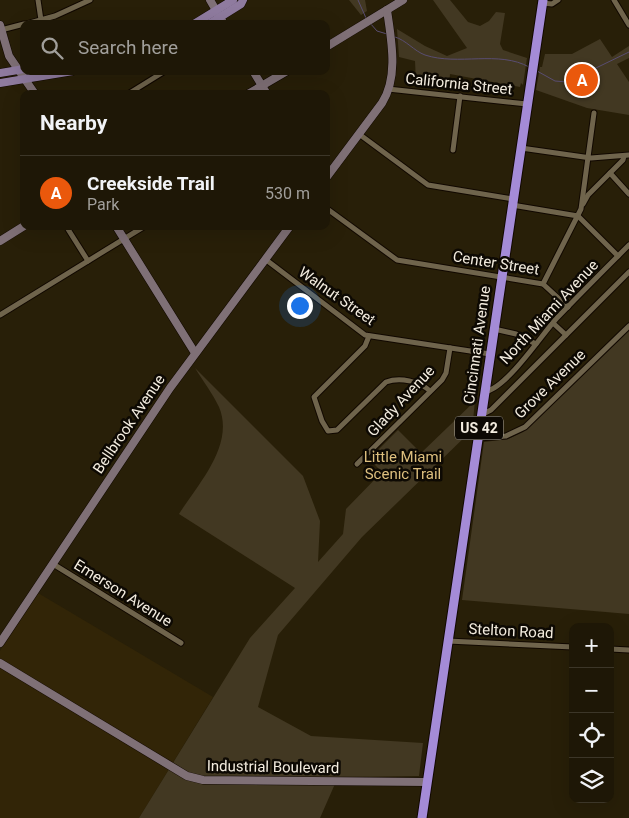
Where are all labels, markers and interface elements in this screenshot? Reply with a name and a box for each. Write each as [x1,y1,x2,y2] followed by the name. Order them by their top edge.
[20,20,330,75] search box
[38,34,66,62] icon: search
[78,36,178,59] text: Search here
[566,61,598,99] pin: A
[405,69,513,99] street label: California Street
[40,111,107,135] text: Nearby
[87,172,215,195] text: Creekside Trail
[51,184,61,203] text: A
[265,184,310,203] text: 530 m
[87,195,119,214] text: Park
[452,247,541,279] street label: Center Street
[496,256,602,368] street label: North Miami Avenue
[295,263,379,329] street label: Walnut Street
[460,285,494,405] street label: Cincinnati Avenue
[287,293,313,319] your location
[511,346,589,422] street label: Grove Avenue
[364,362,438,440] street label: Glady Avenue
[89,371,169,477] street label: Bellbrook Avenue
[455,416,503,439] road number: US 42
[364,448,442,483] park label: Little Miami Scenic Trail
[71,556,175,630] street label: Emerson Avenue
[468,620,554,642] street label: Stelton Road
[569,623,614,803] map controls
[569,623,614,668] button: +
[569,668,614,713] button: −
[569,713,614,758] button: locate
[207,757,339,777] street label: Industrial Boulevard
[569,758,614,803] button: layers

